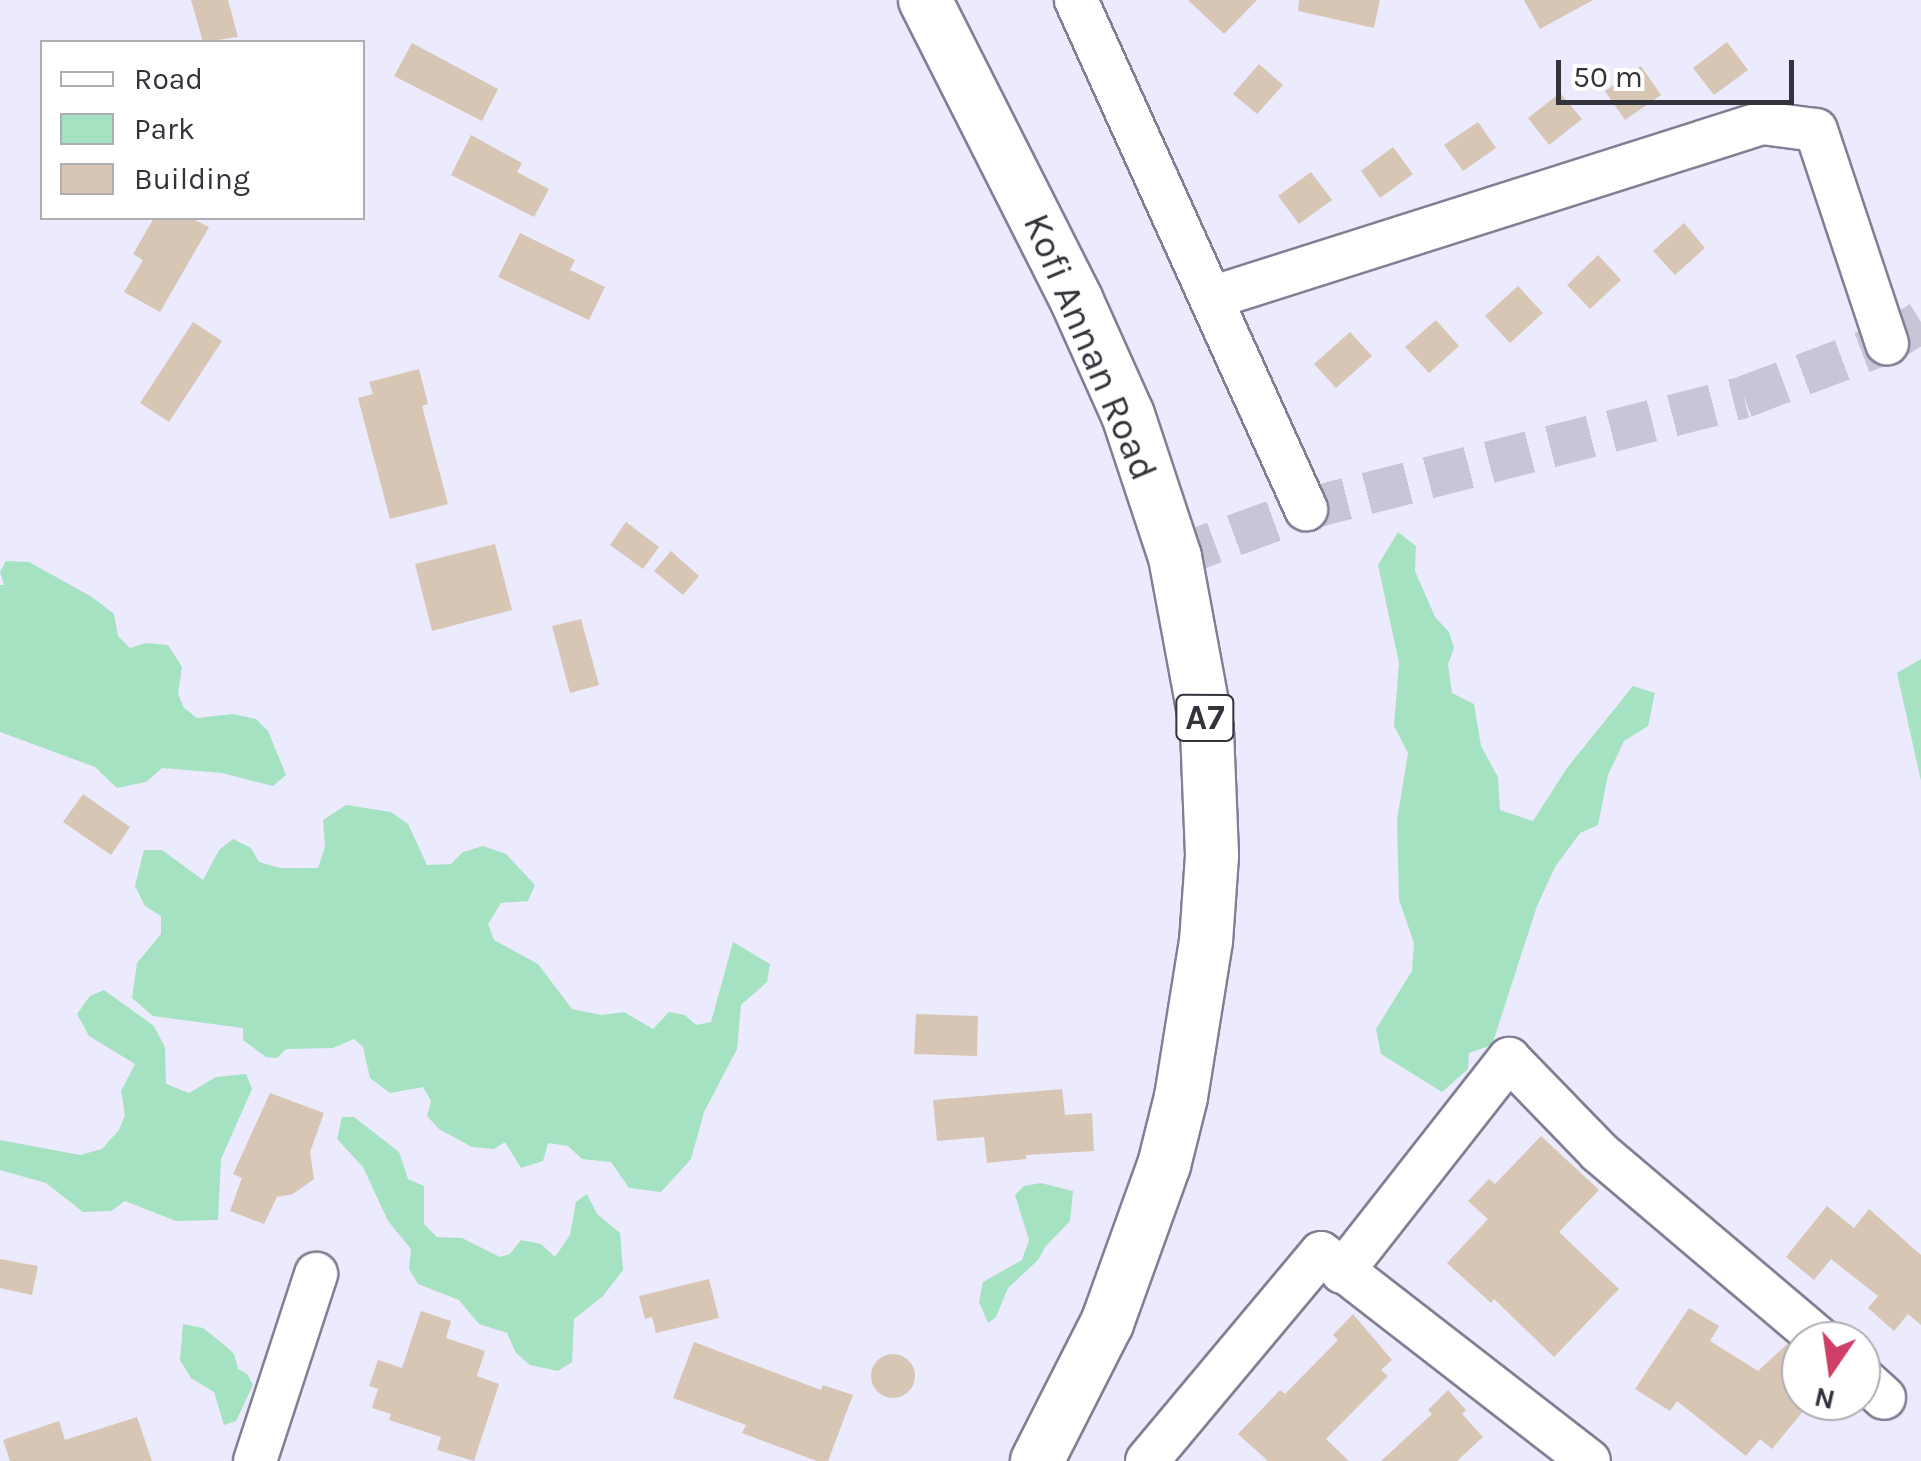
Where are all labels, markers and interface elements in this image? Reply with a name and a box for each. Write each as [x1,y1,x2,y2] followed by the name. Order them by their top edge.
[40,40,365,220] legend
[1561,40,1798,102] scale bar
[1573,59,1643,95] text: 50 m
[134,61,203,97] text: Road
[134,111,195,147] text: Park
[134,161,250,197] text: Building
[1013,207,1167,487] street label: Kofi Annan Road
[1175,688,1235,748] road number: A7
[1781,1321,1881,1421] north arrow
[1811,1380,1838,1417] text: N

